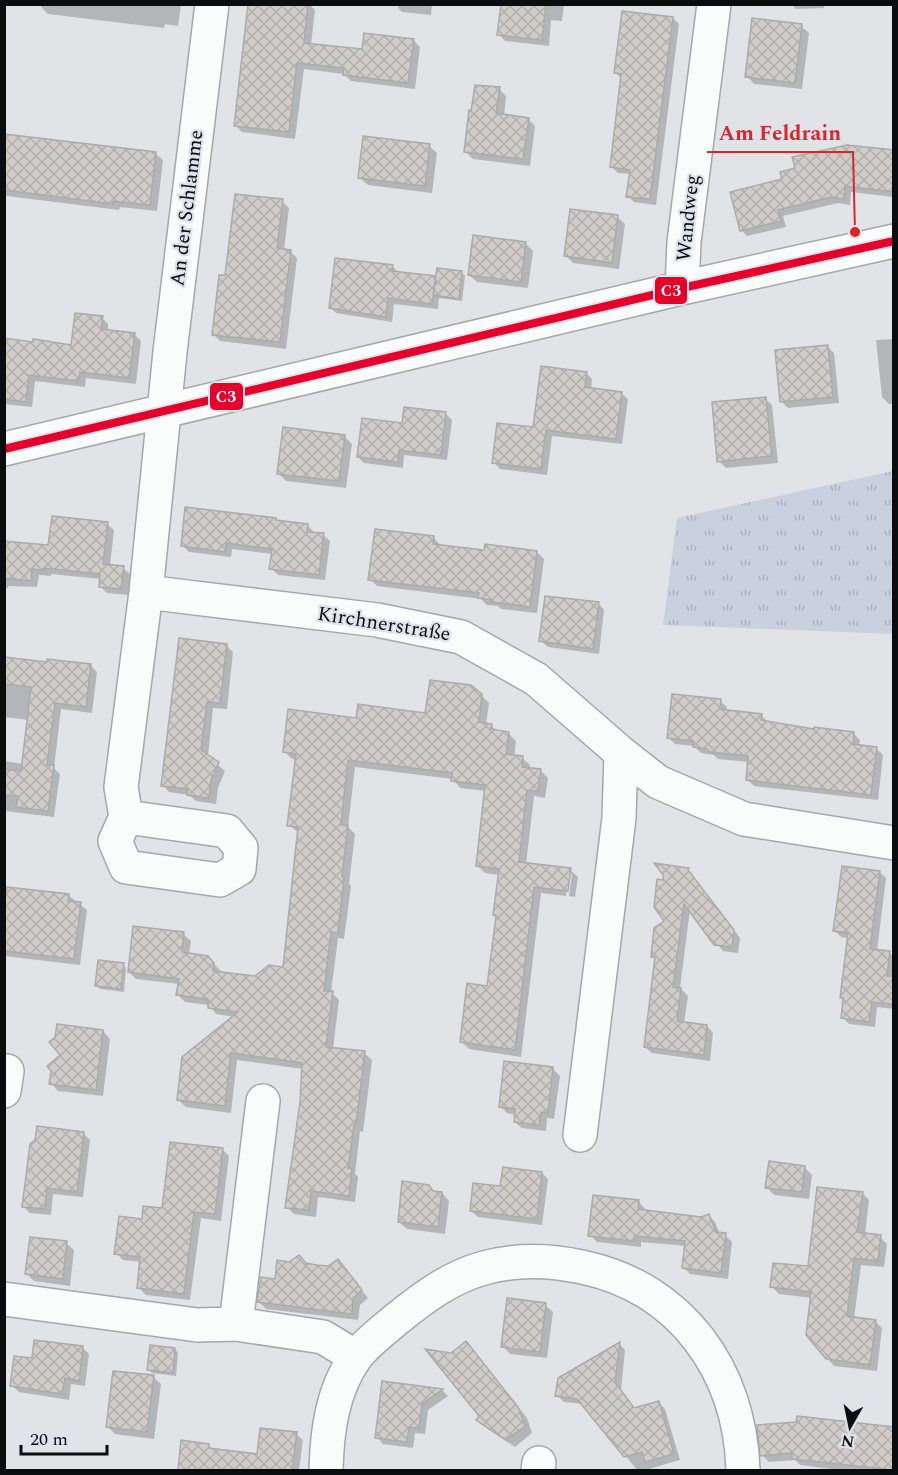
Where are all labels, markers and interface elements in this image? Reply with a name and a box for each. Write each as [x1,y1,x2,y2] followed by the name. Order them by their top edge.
[707,113,853,152] callout: Am Feldrain
[719,118,841,150] text: Am Feldrain
[163,128,211,288] street label: An der Schlamme
[669,173,707,263] street label: Wandweg
[654,276,688,305] line badge: C3
[661,279,681,303] text: C3
[209,382,244,411] line badge: C3
[216,385,236,409] text: C3
[315,599,453,649] street label: Kirchnerstraße
[820,1397,880,1457] north arrow
[21,1418,106,1456] scale bar
[30,1426,68,1453] text: 20 m
[839,1428,856,1454] text: N

